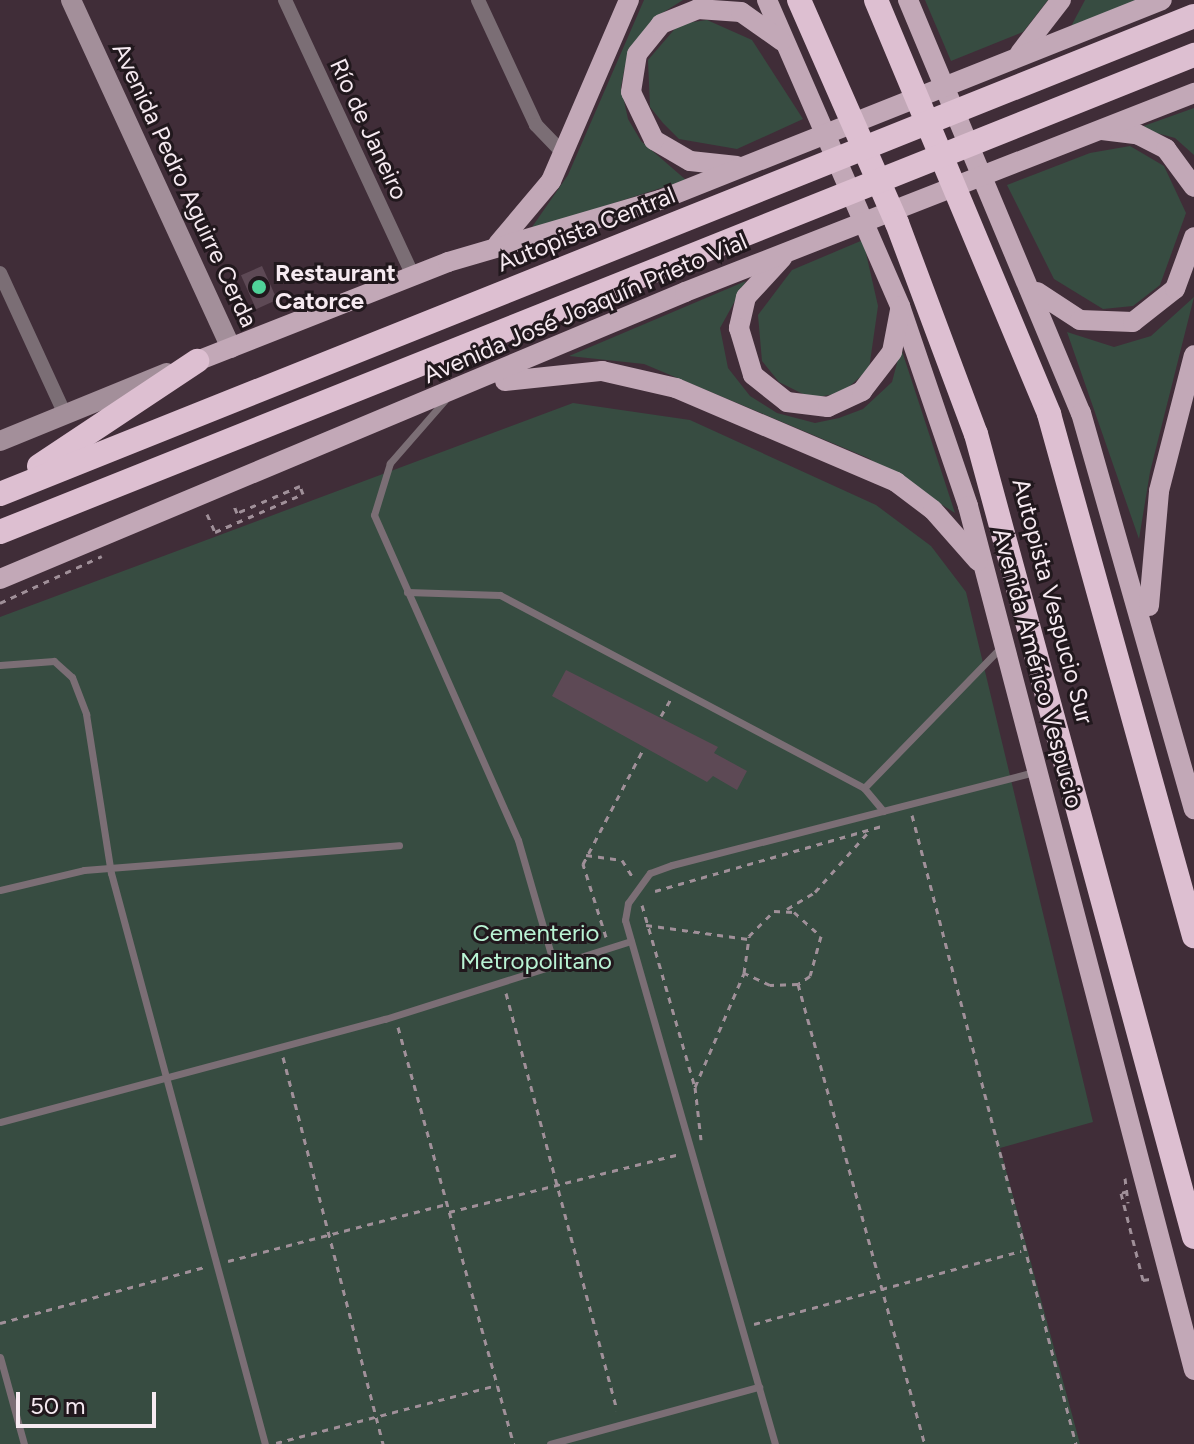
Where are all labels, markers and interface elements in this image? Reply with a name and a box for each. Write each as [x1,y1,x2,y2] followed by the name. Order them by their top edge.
[106,38,264,332] street label: Avenida Pedro Aguirre Cerda
[324,54,414,204] street label: Río de Janeiro
[493,180,679,278] street label: Autopista Central
[419,227,751,389] street label: Avenida José Joaquín Prieto Vial
[275,259,396,315] place label: Restaurant Catorce
[250,278,268,296] marker: Restaurant Catorce
[1006,475,1100,727] street label: Autopista Vespucio Sur
[987,525,1089,811] street label: Avenida Américo Vespucio
[460,919,612,975] park label: Cementerio Metropolitano
[20,1376,160,1426] scale bar
[30,1391,86,1420] text: 50 m

